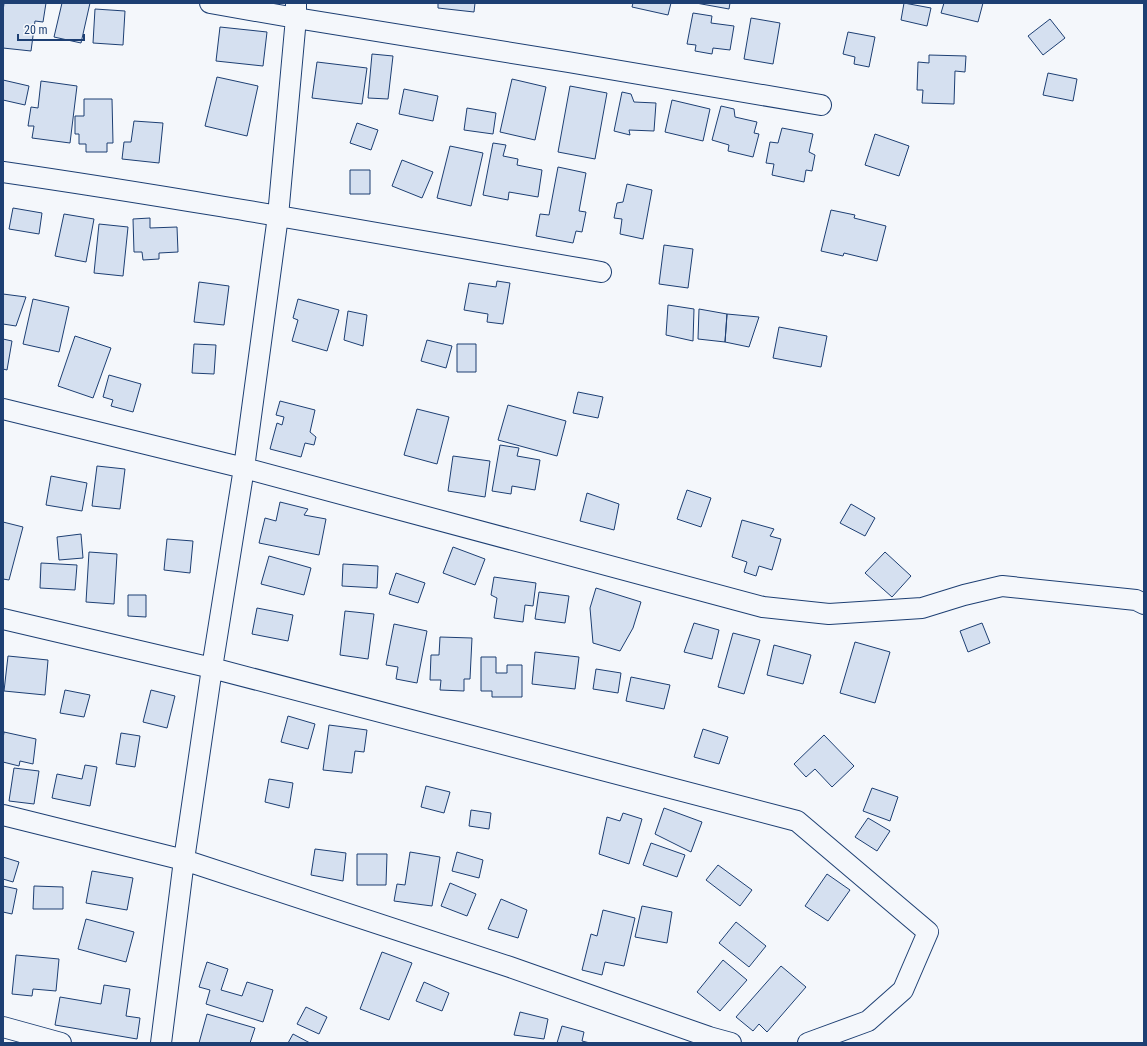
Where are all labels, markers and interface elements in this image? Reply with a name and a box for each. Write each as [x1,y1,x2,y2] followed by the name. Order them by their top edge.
[18,16,84,42] scale bar
[24,23,48,37] text: 20 m

